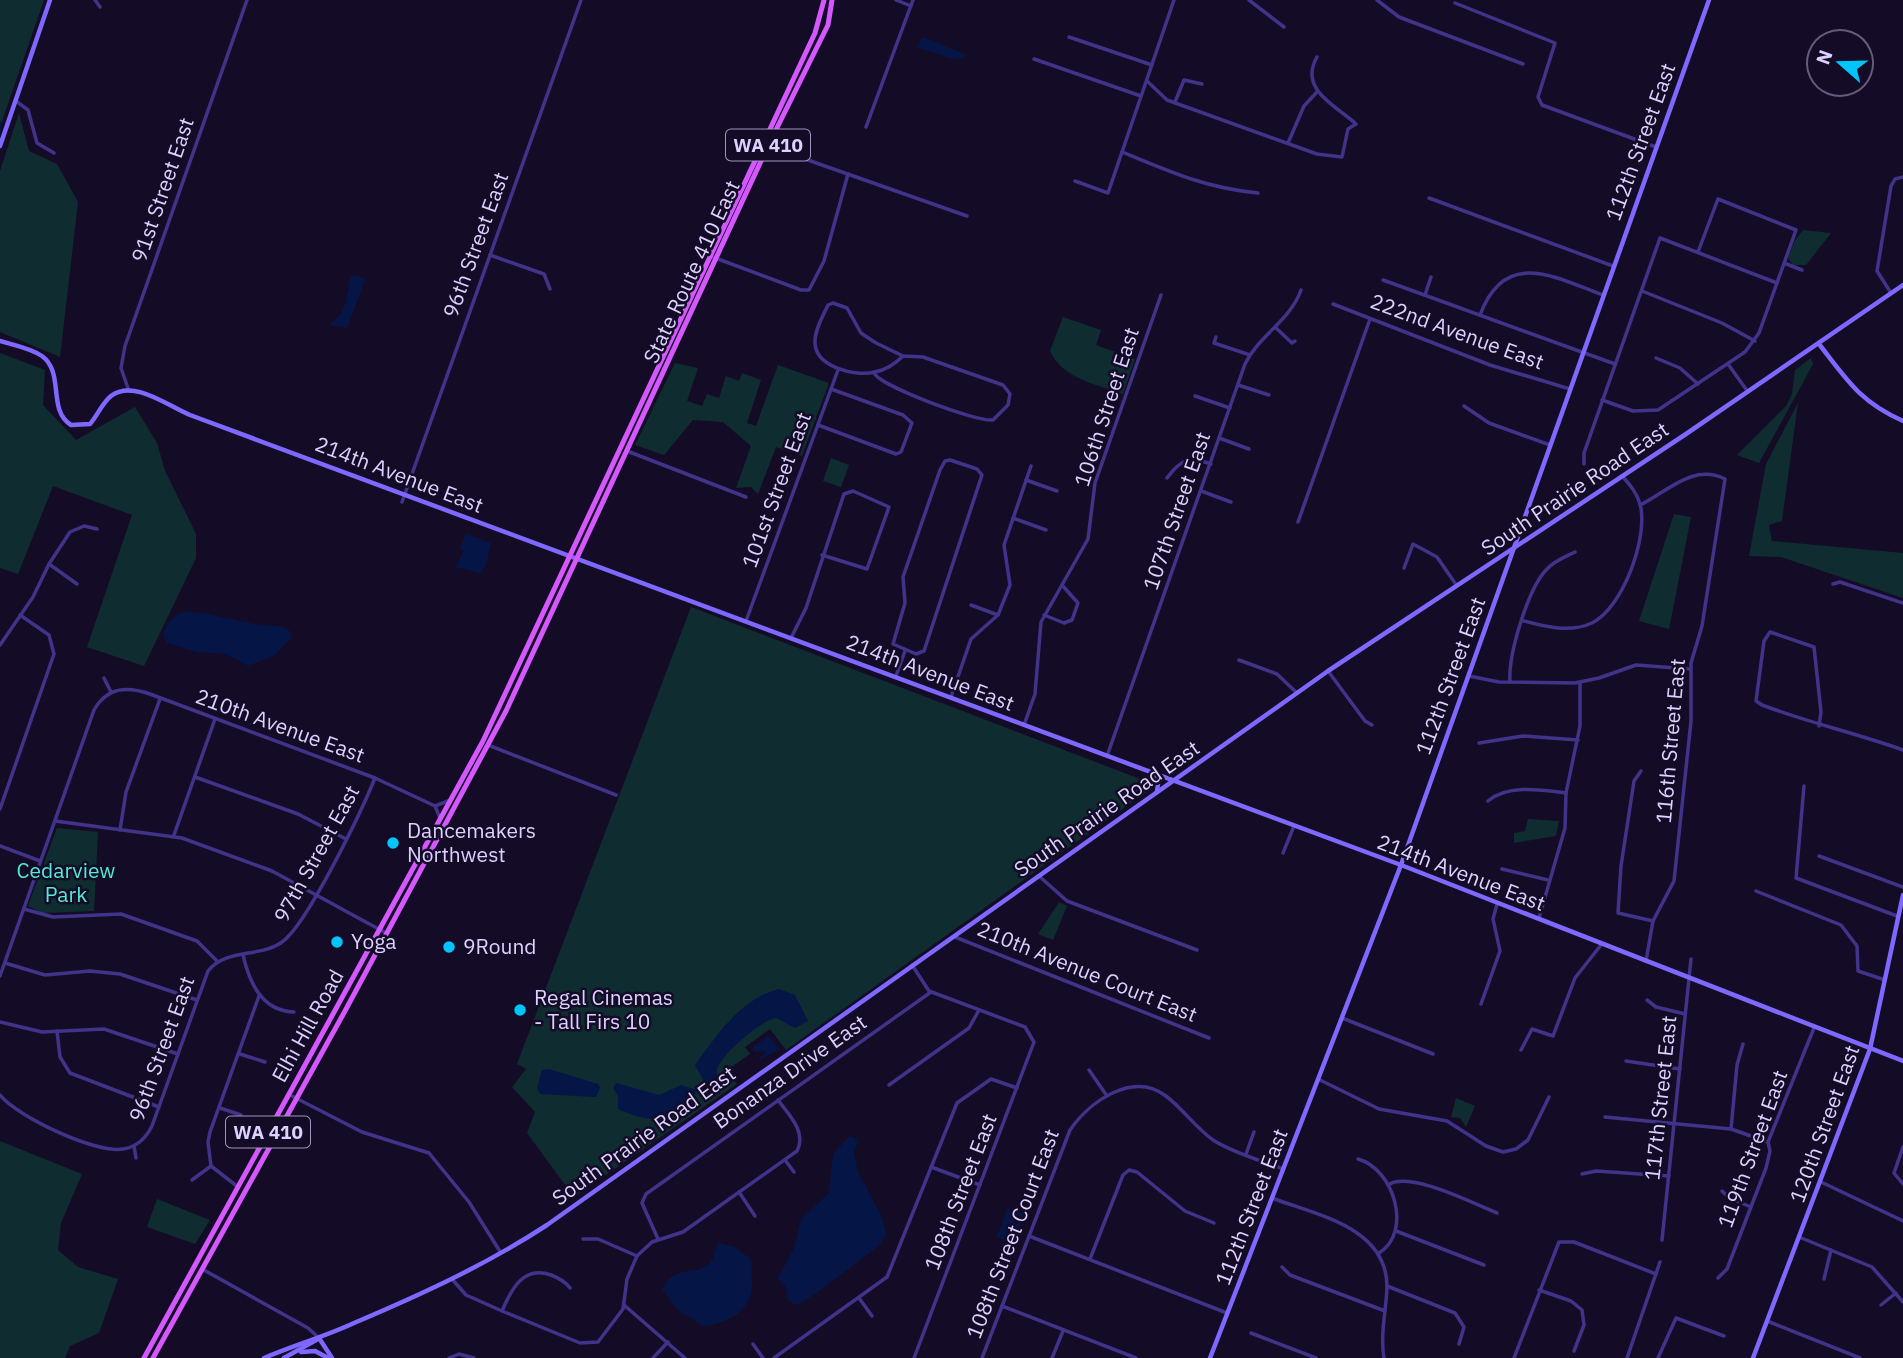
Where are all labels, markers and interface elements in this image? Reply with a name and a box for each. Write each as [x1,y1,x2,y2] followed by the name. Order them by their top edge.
[1805,28,1875,98] north arrow
[1810,47,1838,68] text: N
[1599,59,1682,224] street label: 112th Street East
[124,114,200,266] street label: 91st Street East
[726,130,810,160] road number: WA 410
[436,168,514,321] street label: 96th Street East
[636,176,746,368] street label: State Route 410 East
[1367,287,1548,375] street label: 222nd Avenue East
[1067,324,1145,490] street label: 106th Street East
[735,408,817,571] street label: 101st Street East
[1475,415,1674,561] street label: South Prairie Road East
[1136,428,1216,593] street label: 107th Street East
[311,429,487,519] street label: 214th Avenue East
[1409,593,1492,758] street label: 112th Street East
[842,627,1018,717] street label: 214th Avenue East
[1649,657,1691,825] street label: 116th Street East
[192,681,369,769] street label: 210th Avenue East
[1008,734,1205,883] street label: South Prairie Road East
[267,780,365,927] street label: 97th Street East
[407,816,536,868] place label: Dancemakers Northwest
[1373,827,1549,917] street label: 214th Avenue East
[385,835,401,851] marker: Dancemakers Northwest
[16,856,116,908] park label: Cedarview Park
[973,914,1202,1028] street label: 210th Avenue Court East
[351,927,396,955] place label: Yoga
[463,932,537,960] place label: 9Round
[329,934,345,950] marker: Yoga
[441,939,457,955] marker: 9Round
[265,964,350,1087] street label: Elhi Hill Road
[122,972,200,1125] street label: 96th Street East
[534,983,673,1035] place label: Regal Cinemas - Tall Firs 10
[512,1002,528,1018] marker: Regal Cinemas - Tall Firs 10
[707,1008,872,1135] street label: Bonanza Drive East
[1637,1014,1683,1182] street label: 117th Street East
[1783,1041,1866,1206] street label: 120th Street East
[546,1059,741,1211] street label: South Prairie Road East
[1711,1066,1794,1231] street label: 119th Street East
[917,1109,1003,1274] street label: 108th Street East
[226,1116,310,1148] road number: WA 410
[1208,1124,1294,1289] street label: 112th Street East
[959,1125,1065,1342] street label: 108th Street Court East

